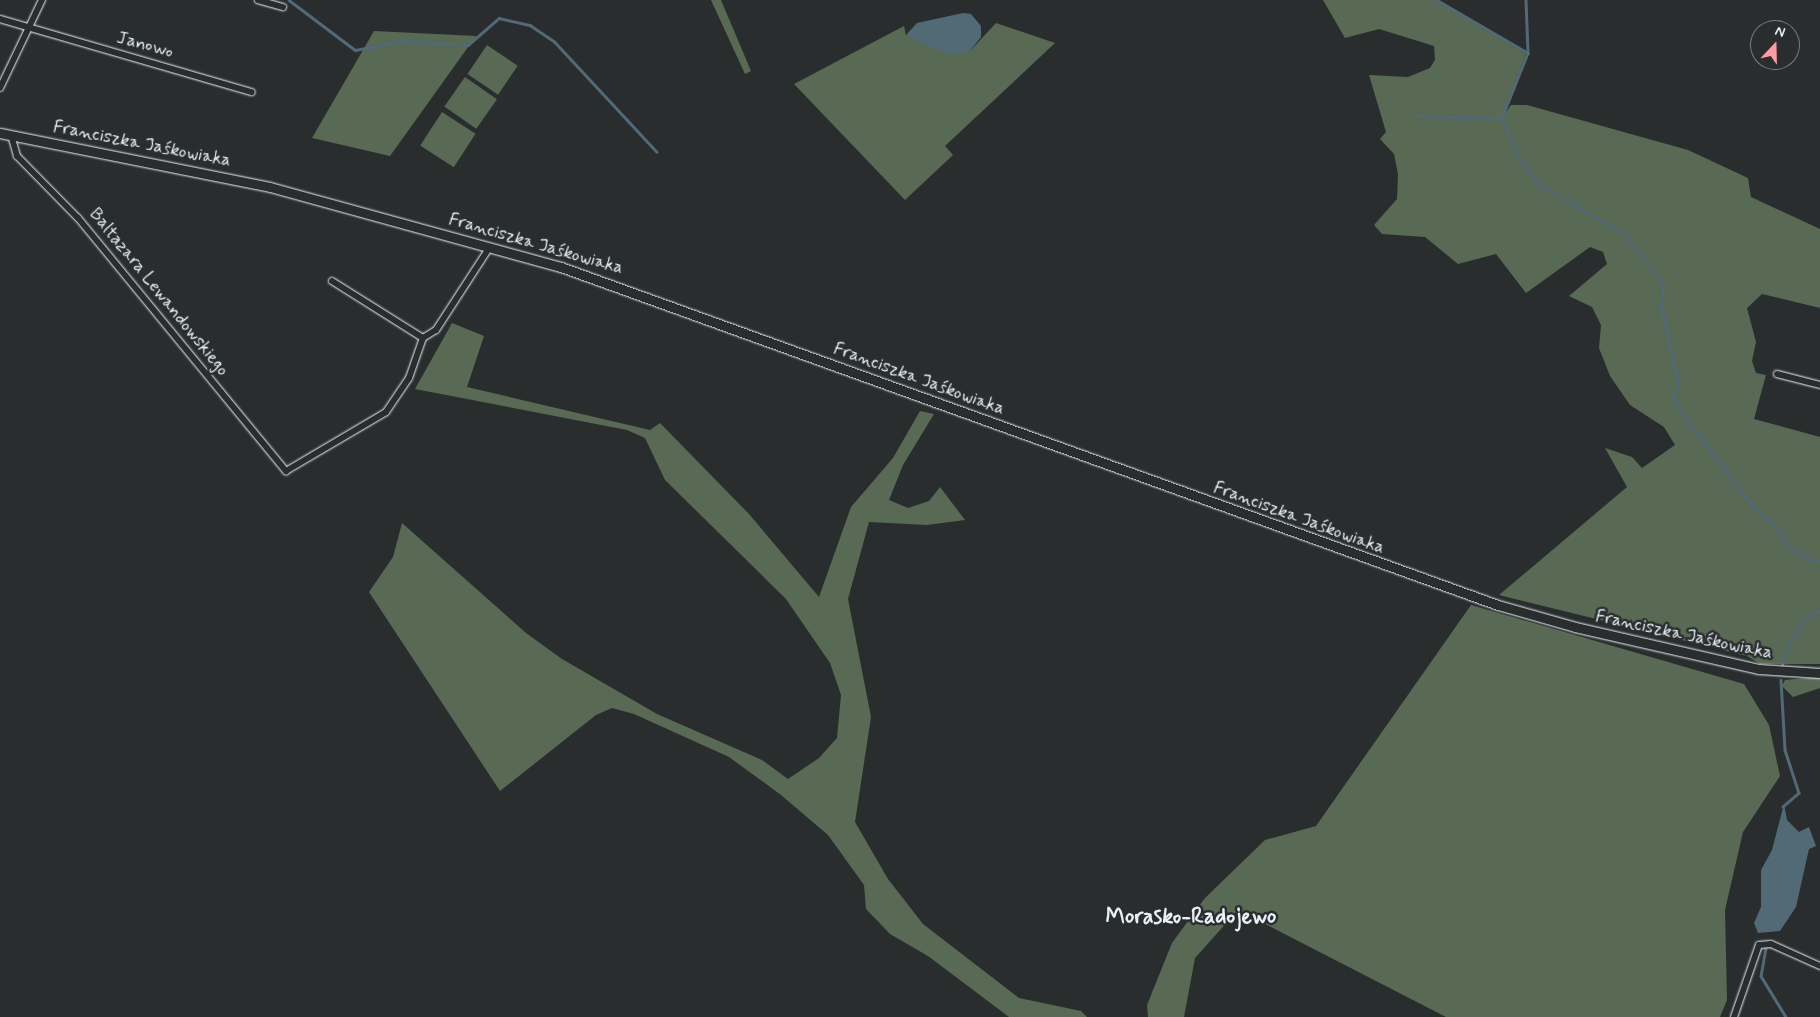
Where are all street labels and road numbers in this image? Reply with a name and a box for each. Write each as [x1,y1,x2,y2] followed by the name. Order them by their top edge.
[114,27,176,63] street label: Janowo
[51,116,233,172] street label: Franciszka Jaśkowiaka
[85,205,233,379] street label: Baltazara Lewandowskiego
[445,209,627,279] street label: Franciszka Jaśkowiaka
[830,338,1008,420] street label: Franciszka Jaśkowiaka
[1210,477,1388,559] street label: Franciszka Jaśkowiaka
[1593,606,1775,664] street label: Franciszka Jaśkowiaka

